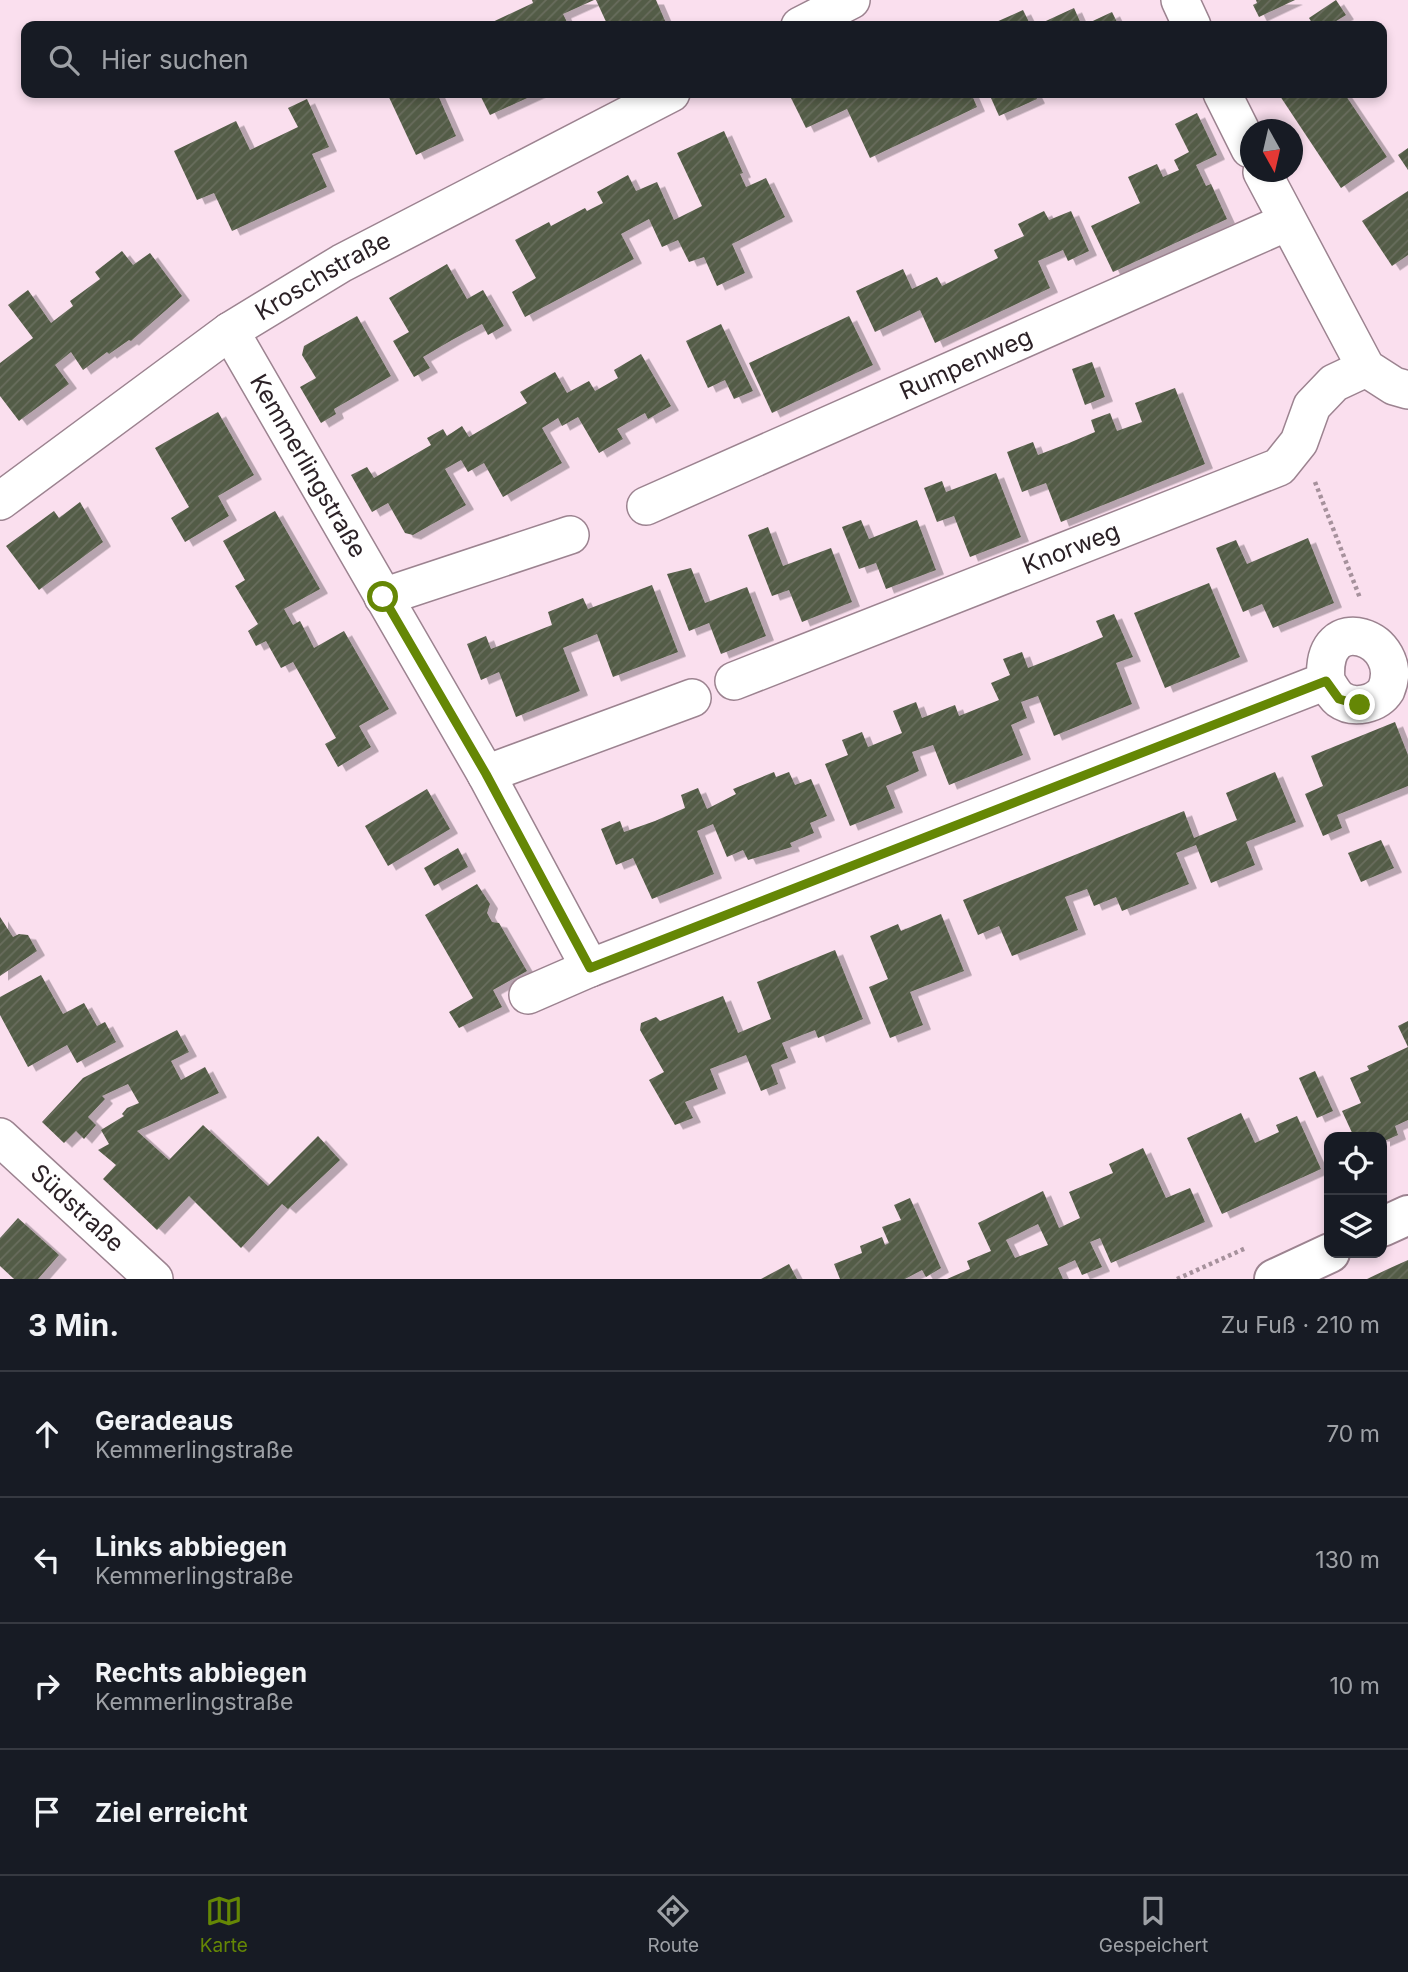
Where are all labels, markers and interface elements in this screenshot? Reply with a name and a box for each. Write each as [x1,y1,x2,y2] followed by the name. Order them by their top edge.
[21,21,1387,98] search box
[45,41,83,79] icon: search
[101,44,249,75] text: Hier suchen
[1240,119,1303,182] north arrow
[250,225,395,326] street label: Kroschstraße
[895,322,1036,406] street label: Rumpenweg
[244,369,373,563] street label: Kemmerlingstraße
[1018,516,1123,580] street label: Knorweg
[367,581,398,612] route start
[1344,689,1375,720] route end
[1324,1132,1387,1258] map controls
[1324,1132,1387,1195] button: locate
[25,1158,130,1258] street label: Südstraße
[1324,1195,1387,1258] button: layers
[28,1307,119,1343] text: 3 Min.
[1221,1311,1380,1339] text: Zu Fuß · 210 m
[95,1405,233,1436] text: Geradeaus
[28,1415,66,1453] icon: ahead
[1326,1420,1380,1448] text: 70 m
[95,1436,293,1464] text: Kemmerlingstraße
[95,1531,287,1562] text: Links abbiegen
[28,1541,66,1579] icon: left
[1315,1546,1380,1574] text: 130 m
[95,1562,293,1590] text: Kemmerlingstraße
[95,1657,307,1688] text: Rechts abbiegen
[28,1667,66,1705] icon: right
[1330,1672,1380,1700] text: 10 m
[95,1688,293,1716] text: Kemmerlingstraße
[28,1793,66,1831] icon: arrive
[95,1797,248,1828] text: Ziel erreicht
[200,1892,248,1957] tab: Karte
[647,1892,699,1957] tab: Route
[1099,1892,1208,1957] tab: Gespeichert

